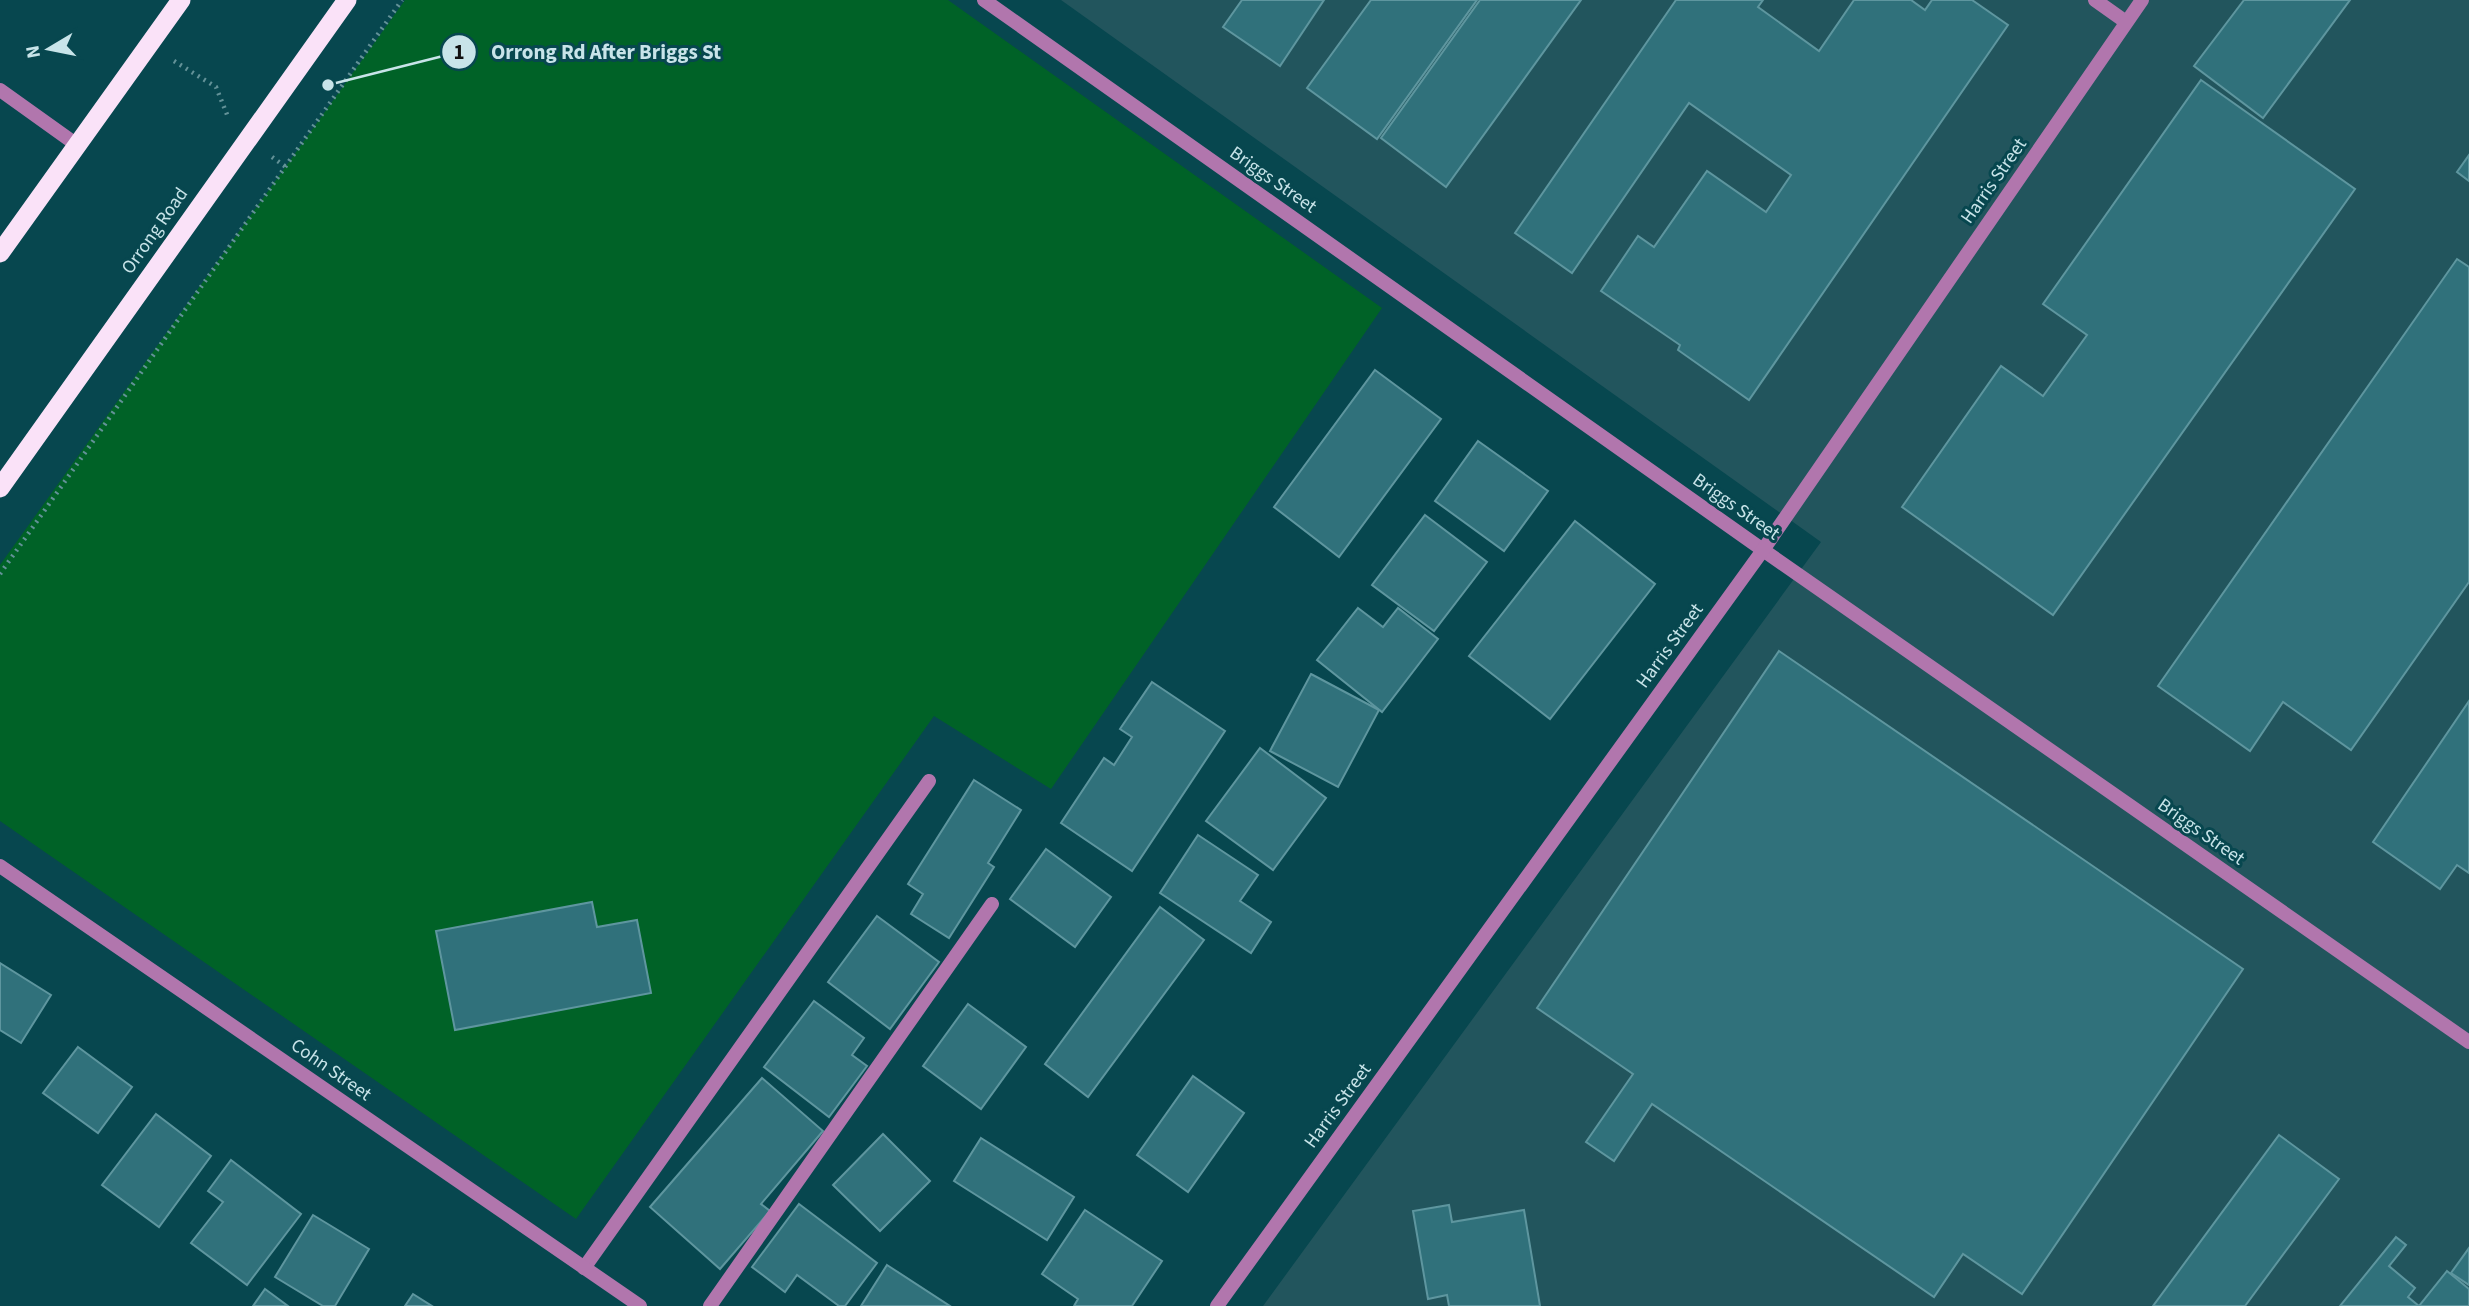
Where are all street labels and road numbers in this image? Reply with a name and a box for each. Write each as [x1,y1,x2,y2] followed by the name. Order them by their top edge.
[1954,132,2034,229] street label: Harris Street
[1224,140,1323,220] street label: Briggs Street
[115,182,195,280] street label: Orrong Road
[1687,467,1786,547] street label: Briggs Street
[1630,597,1710,694] street label: Harris Street
[2152,792,2251,872] street label: Briggs Street
[285,1032,377,1108] street label: Cohn Street
[1298,1057,1378,1154] street label: Harris Street

